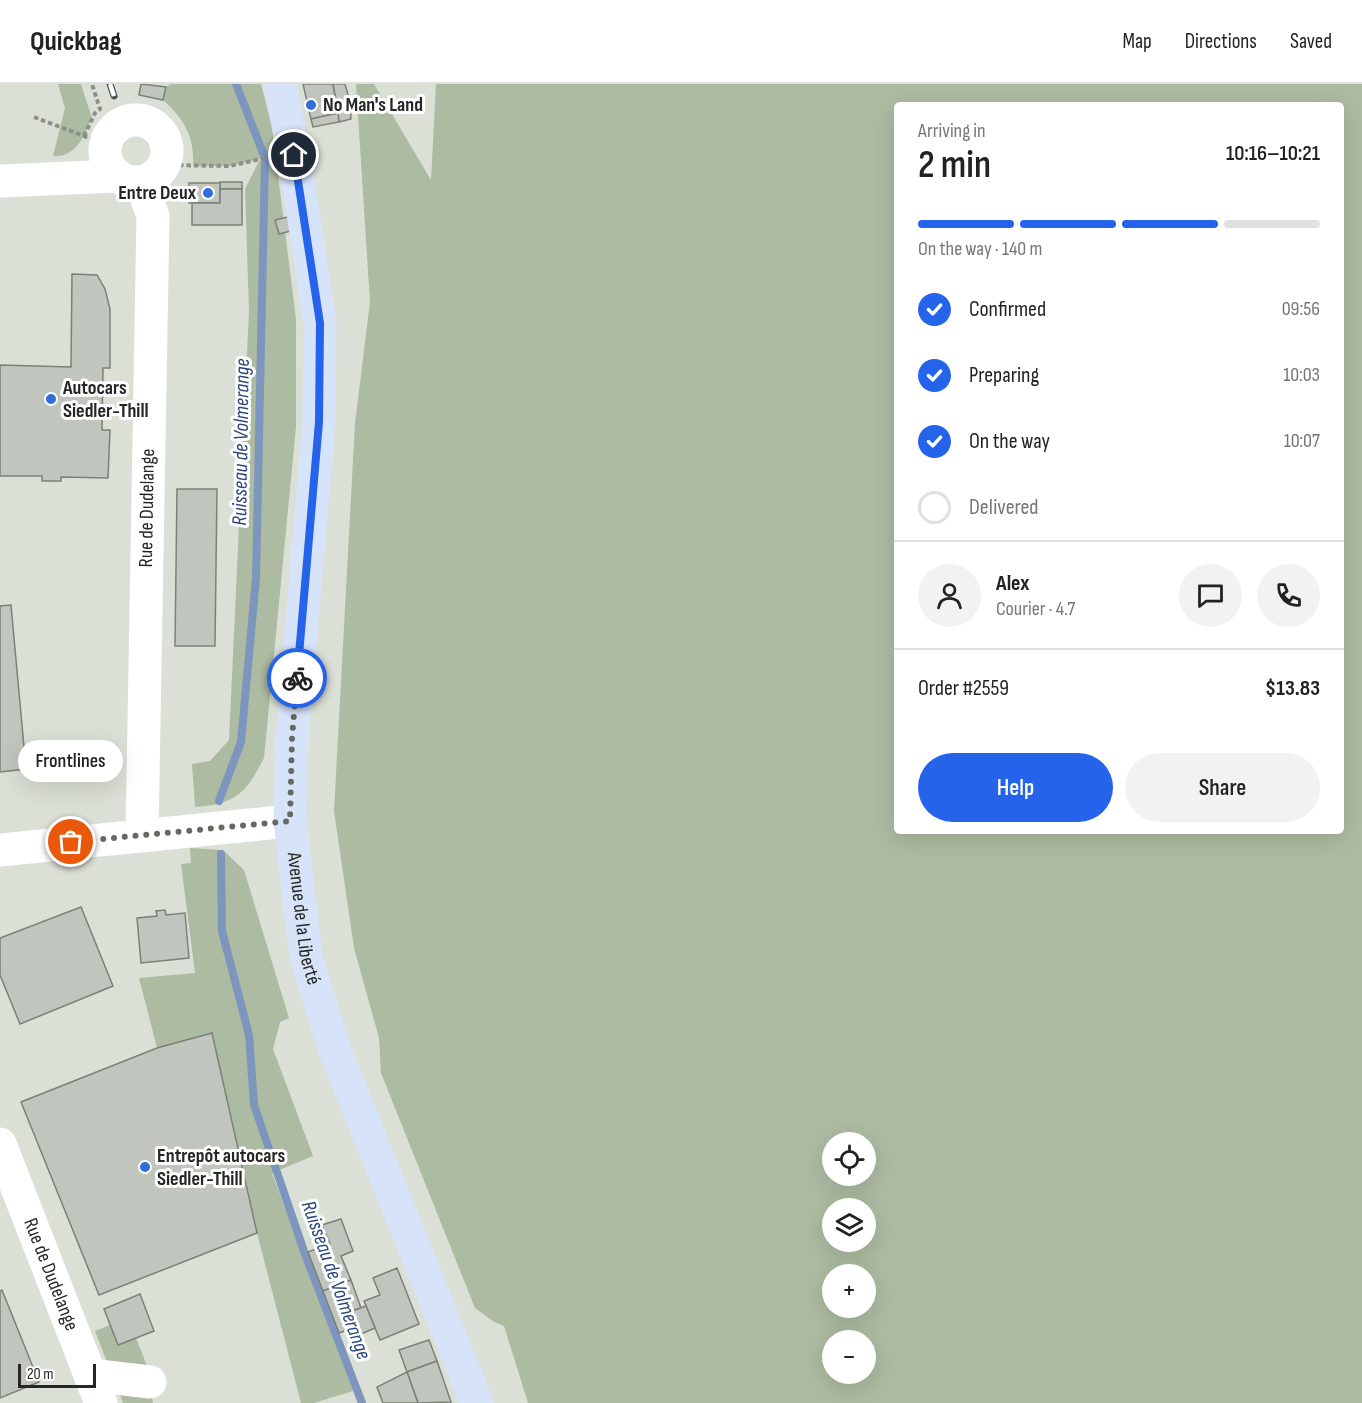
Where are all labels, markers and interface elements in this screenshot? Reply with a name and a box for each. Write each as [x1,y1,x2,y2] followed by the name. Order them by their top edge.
[30,25,122,58] text: Quickbag
[1122,29,1152,54] text: Map
[1185,29,1257,54] text: Directions
[1290,29,1332,54] text: Saved
[323,93,423,117] place label: No Man's Land
[304,98,318,112] marker: No Man's Land
[918,119,986,143] text: Arriving in
[268,129,319,180] pin
[277,138,310,171] icon: home
[1226,140,1320,167] text: 10:16–10:21
[918,142,991,189] text: 2 min
[118,181,197,205] place label: Entre Deux
[201,186,215,200] marker: Entre Deux
[918,237,1042,261] text: On the way · 140 m
[918,293,951,326] icon: check
[969,296,1046,323] text: Confirmed
[1282,297,1320,321] text: 09:56
[227,358,255,526] water label: Ruisseau de Volmerange
[918,359,951,392] icon: check
[969,362,1039,389] text: Preparing
[1283,363,1320,387] text: 10:03
[62,376,149,423] place label: Autocars Siedler-Thill
[44,392,58,406] marker: Autocars Siedler-Thill
[918,425,951,458] icon: check
[969,428,1050,455] text: On the way
[1284,429,1320,453] text: 10:07
[134,448,160,568] street label: Rue de Dudelange
[969,494,1038,521] text: Delivered
[918,564,981,627] button: person
[1179,564,1242,627] button: chat
[1257,564,1320,627] button: phone
[996,570,1029,597] text: Alex
[996,597,1075,621] text: Courier · 4.7
[267,648,327,708] courier
[281,662,314,695] icon: bike
[918,675,1009,702] text: Order #2559
[1265,675,1320,702] text: $13.83
[19,740,124,782] callout: Frontlines
[35,749,106,773] text: Frontlines
[918,753,1113,822] button: Help
[1125,753,1320,822] button: Share
[45,816,96,867] pin
[54,825,87,858] icon: bag
[282,850,326,988] street label: Avenue de la Liberté
[822,1132,876,1384] map controls
[822,1132,876,1186] button: locate
[157,1144,285,1191] place label: Entrepôt autocars Siedler-Thill
[138,1160,152,1174] marker: Entrepôt autocars Siedler-Thill
[296,1197,376,1363] water label: Ruisseau de Volmerange
[822,1198,876,1252] button: layers
[18,1215,84,1334] street label: Rue de Dudelange
[822,1264,876,1318] button: +
[822,1330,876,1384] button: −
[18,1361,96,1388] scale bar
[27,1365,54,1384] text: 20 m

